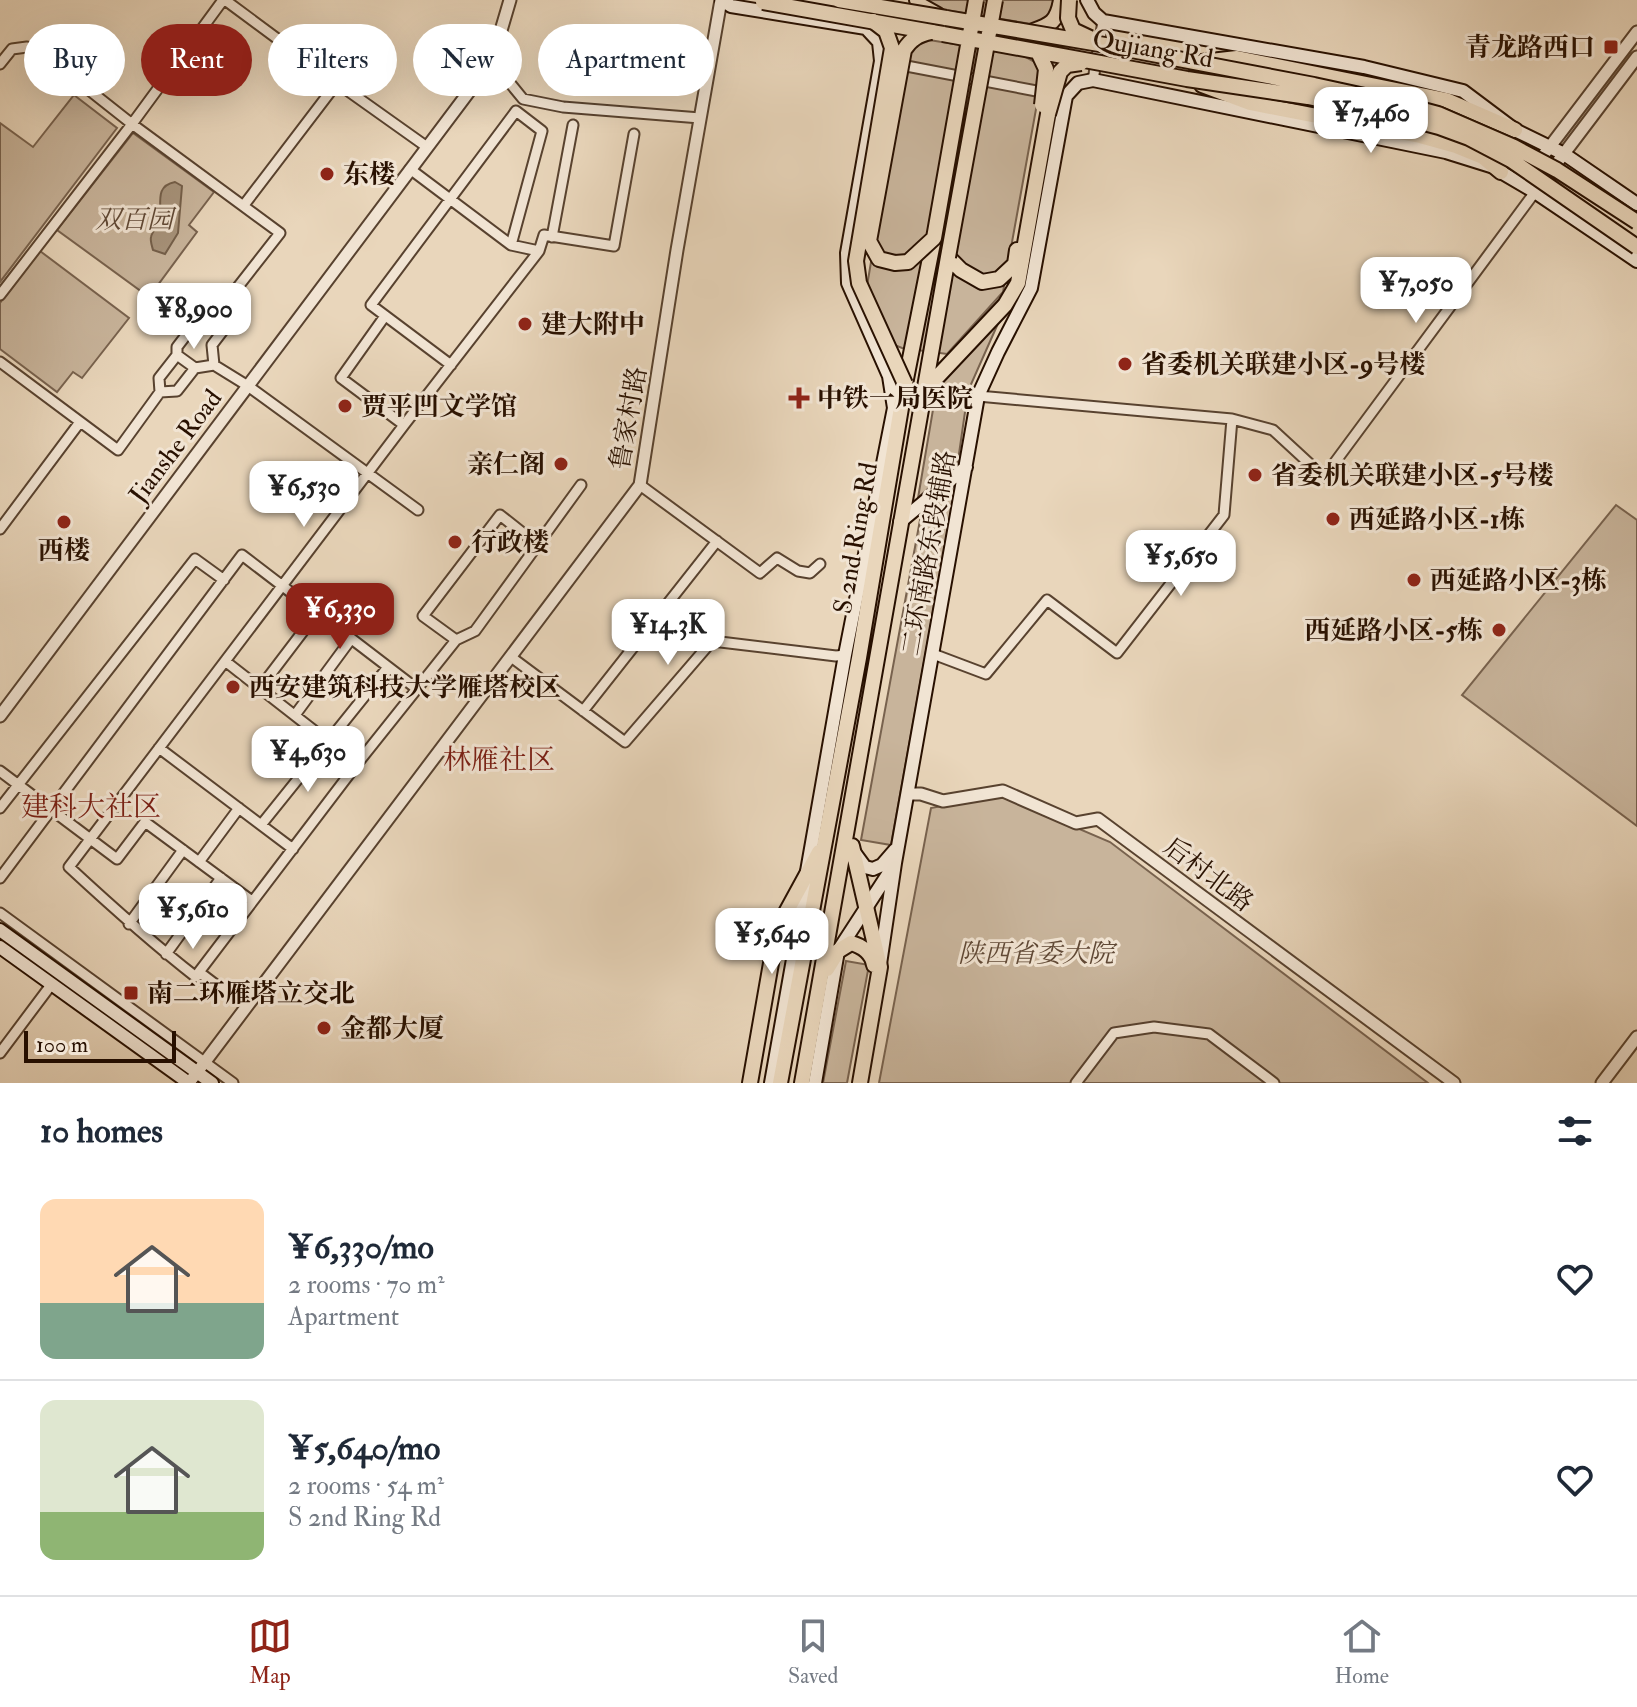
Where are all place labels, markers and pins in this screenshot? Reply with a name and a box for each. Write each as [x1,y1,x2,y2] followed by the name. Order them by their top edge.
[1465,32,1595,64] place label: 青龙路西口
[1602,38,1620,56] marker: 青龙路西口
[1306,87,1436,155] pin: ¥7,460
[343,159,395,191] place label: 东楼
[318,165,336,183] marker: 东楼
[1351,257,1481,325] pin: ¥7,050
[129,283,259,351] pin: ¥8,900
[541,309,645,341] place label: 建大附中
[516,315,534,333] marker: 建大附中
[1141,349,1425,381] place label: 省委机关联建小区-9号楼
[1116,355,1134,373] marker: 省委机关联建小区-9号楼
[817,383,973,415] place label: 中铁一局医院
[788,387,810,409] marker: 中铁一局医院
[361,391,517,423] place label: 贾平凹文学馆
[336,397,354,415] marker: 贾平凹文学馆
[467,449,545,481] place label: 亲仁阁
[552,455,570,473] marker: 亲仁阁
[1271,460,1553,492] place label: 省委机关联建小区-5号楼
[239,461,369,529] pin: ¥6,530
[1246,466,1264,484] marker: 省委机关联建小区-5号楼
[1349,504,1525,536] place label: 西延路小区-1栋
[1324,510,1342,528] marker: 西延路小区-1栋
[55,513,73,531] marker: 西楼
[471,527,549,559] place label: 行政楼
[1116,530,1246,598] pin: ¥5,650
[446,533,464,551] marker: 行政楼
[38,535,90,567] place label: 西楼
[1430,565,1607,597] place label: 西延路小区-3栋
[1405,571,1423,589] marker: 西延路小区-3栋
[275,583,405,651] pin: ¥6,330
[603,599,733,667] pin: ¥14.3K
[1305,615,1483,647] place label: 西延路小区-5栋
[1490,621,1508,639] marker: 西延路小区-5栋
[249,672,561,704] place label: 西安建筑科技大学雁塔校区
[224,678,242,696] marker: 西安建筑科技大学雁塔校区
[243,726,373,794] pin: ¥4,630
[128,883,258,951] pin: ¥5,610
[707,908,837,976] pin: ¥5,640
[147,978,355,1010] place label: 南二环雁塔立交北
[122,984,140,1002] marker: 南二环雁塔立交北
[340,1013,444,1045] place label: 金都大厦
[315,1019,333,1037] marker: 金都大厦

